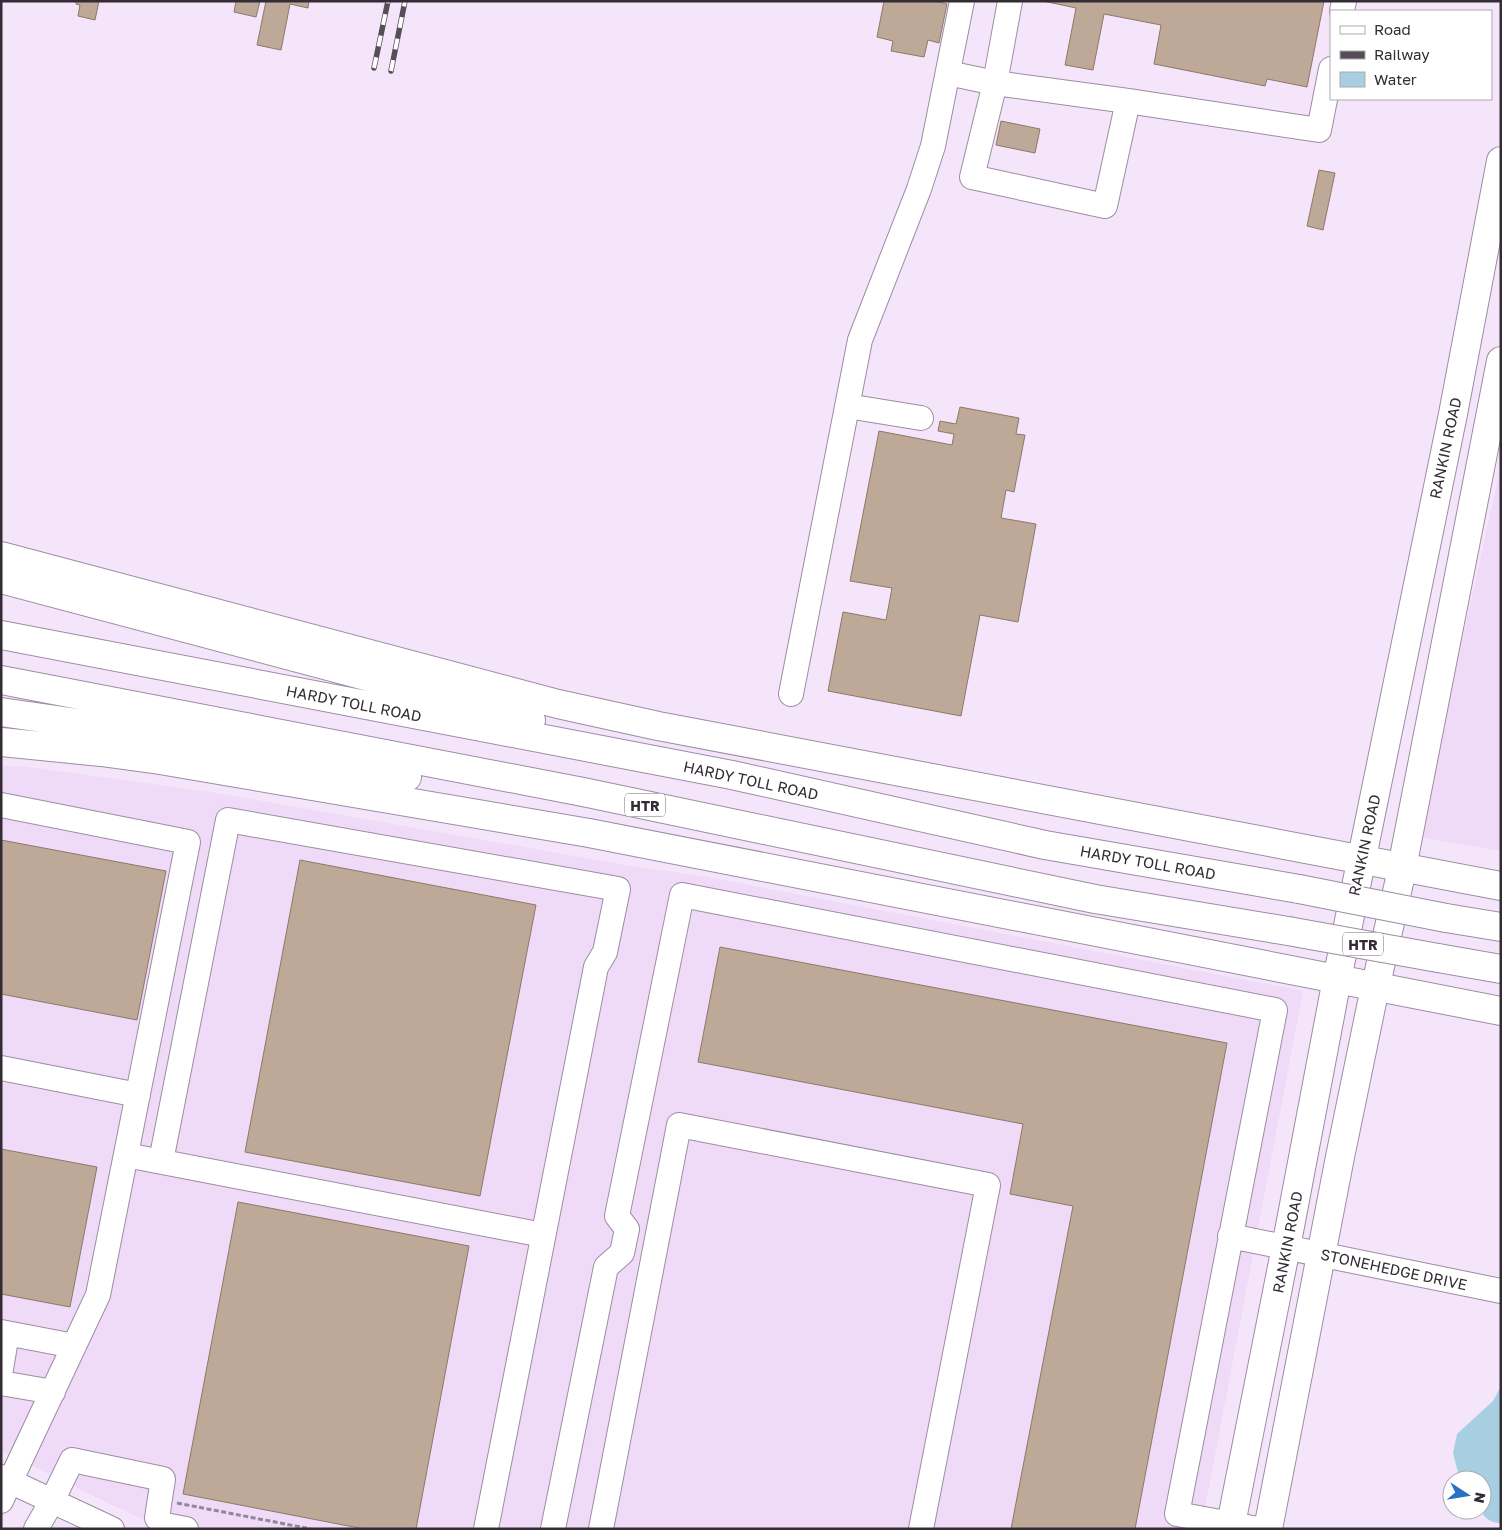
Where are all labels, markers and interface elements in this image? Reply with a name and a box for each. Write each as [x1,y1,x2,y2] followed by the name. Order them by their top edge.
[1330,10,1492,100] legend
[1374,20,1411,38] text: Road
[1374,45,1430,63] text: Railway
[1374,70,1417,88] text: Water
[1425,396,1465,500] street label: RANKIN ROAD
[285,681,423,725] street label: HARDY TOLL ROAD
[682,757,820,803] street label: HARDY TOLL ROAD
[1344,793,1384,897] street label: RANKIN ROAD
[625,794,665,816] road number: HTR
[1079,841,1217,883] street label: HARDY TOLL ROAD
[1343,932,1383,956] road number: HTR
[1268,1190,1306,1294] street label: RANKIN ROAD
[1319,1245,1469,1293] street label: STONEHEDGE DRIVE
[1442,1470,1492,1520] north arrow
[1471,1491,1490,1505] text: N

